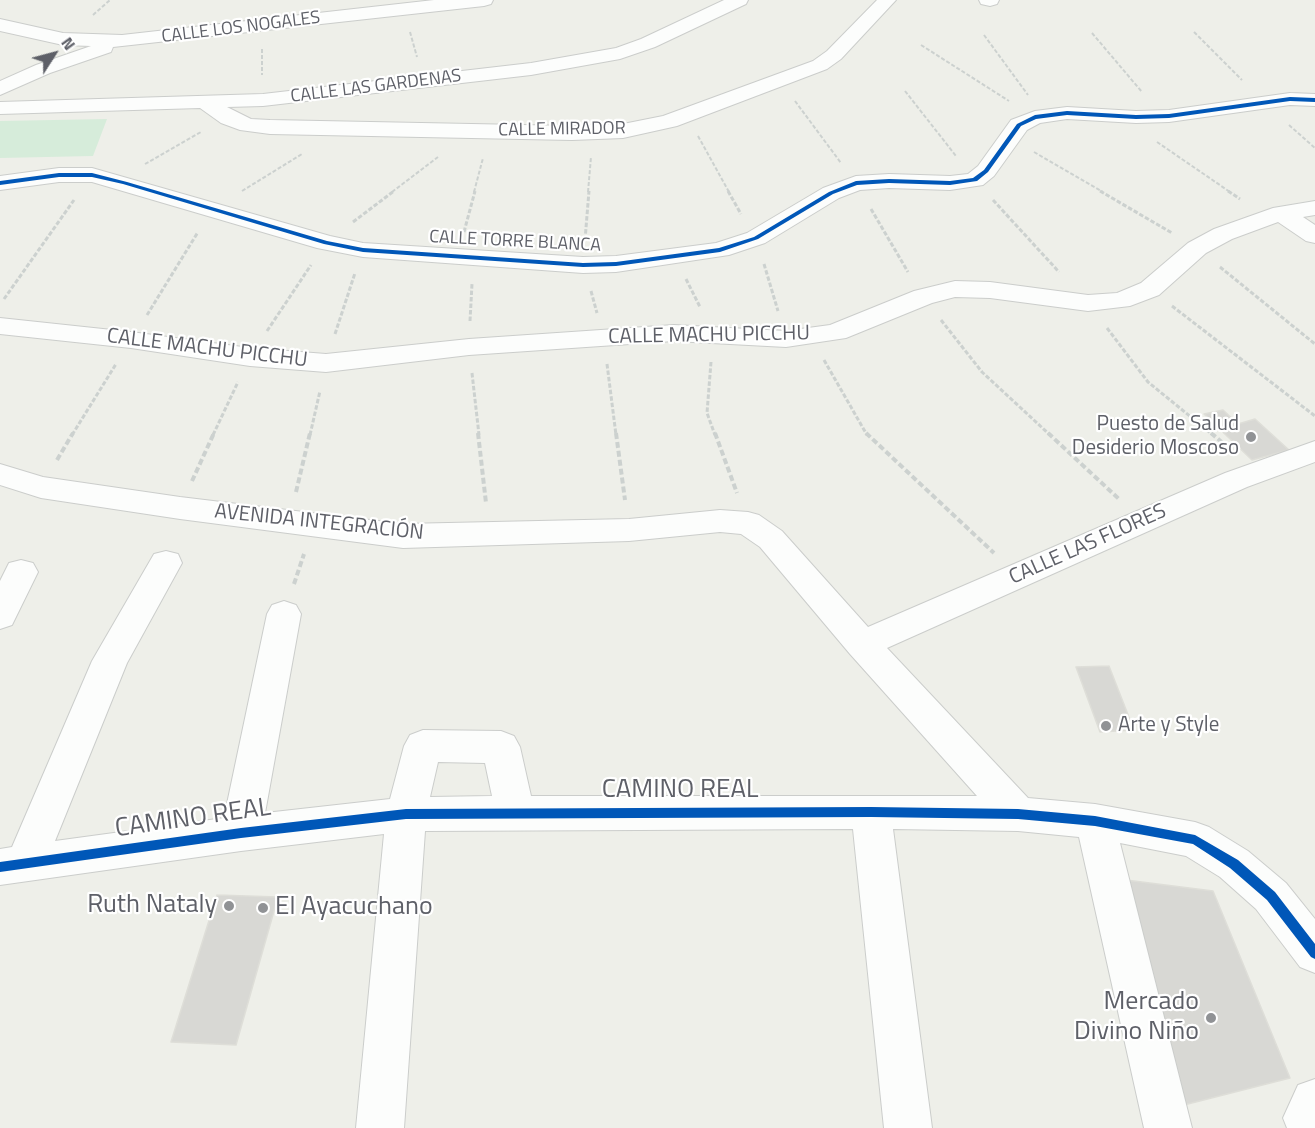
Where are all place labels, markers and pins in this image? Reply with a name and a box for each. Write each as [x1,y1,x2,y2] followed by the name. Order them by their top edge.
[1072,412,1239,462] place label: Puesto de Salud Desiderio Moscoso
[1244,430,1258,444] marker: Puesto de Salud Desiderio Moscoso
[1118,713,1219,739] place label: Arte y Style
[1099,719,1113,733] marker: Arte y Style
[87,890,217,922] place label: Ruth Nataly
[275,892,433,924] place label: El Ayacuchano
[222,899,236,913] marker: Ruth Nataly
[256,901,270,915] marker: El Ayacuchano
[1074,987,1199,1048] place label: Mercado Divino Niño
[1204,1011,1218,1025] marker: Mercado Divino Niño

